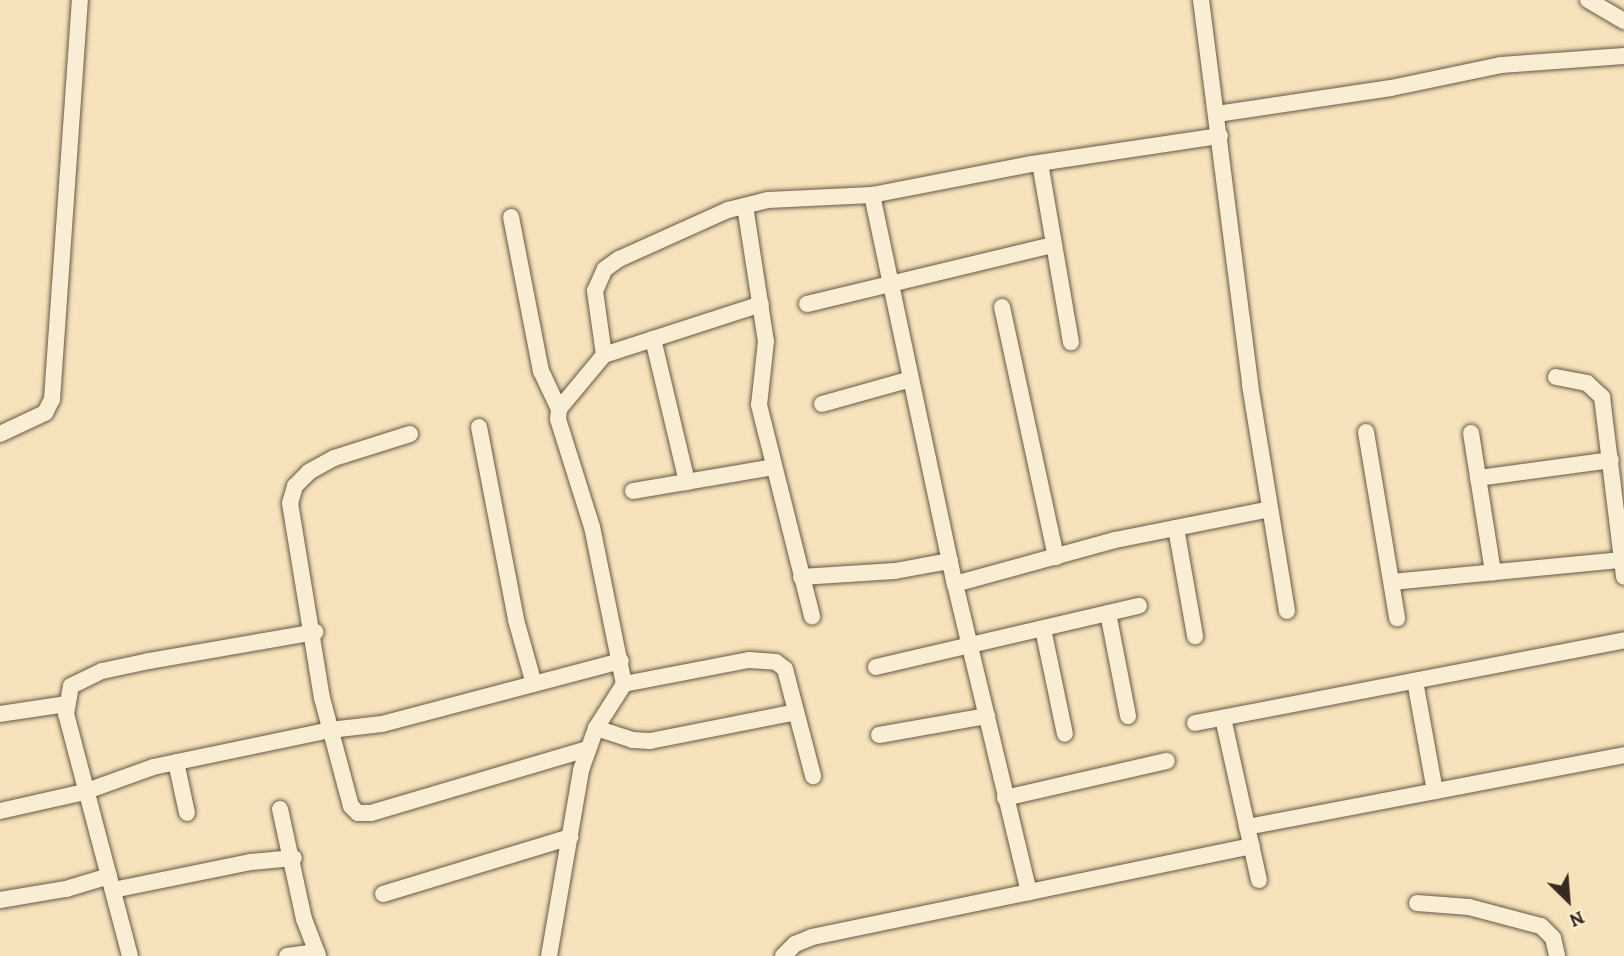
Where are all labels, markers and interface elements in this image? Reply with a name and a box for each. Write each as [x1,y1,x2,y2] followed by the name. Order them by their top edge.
[1533,865,1603,935] north arrow
[1565,904,1589,934] text: N

